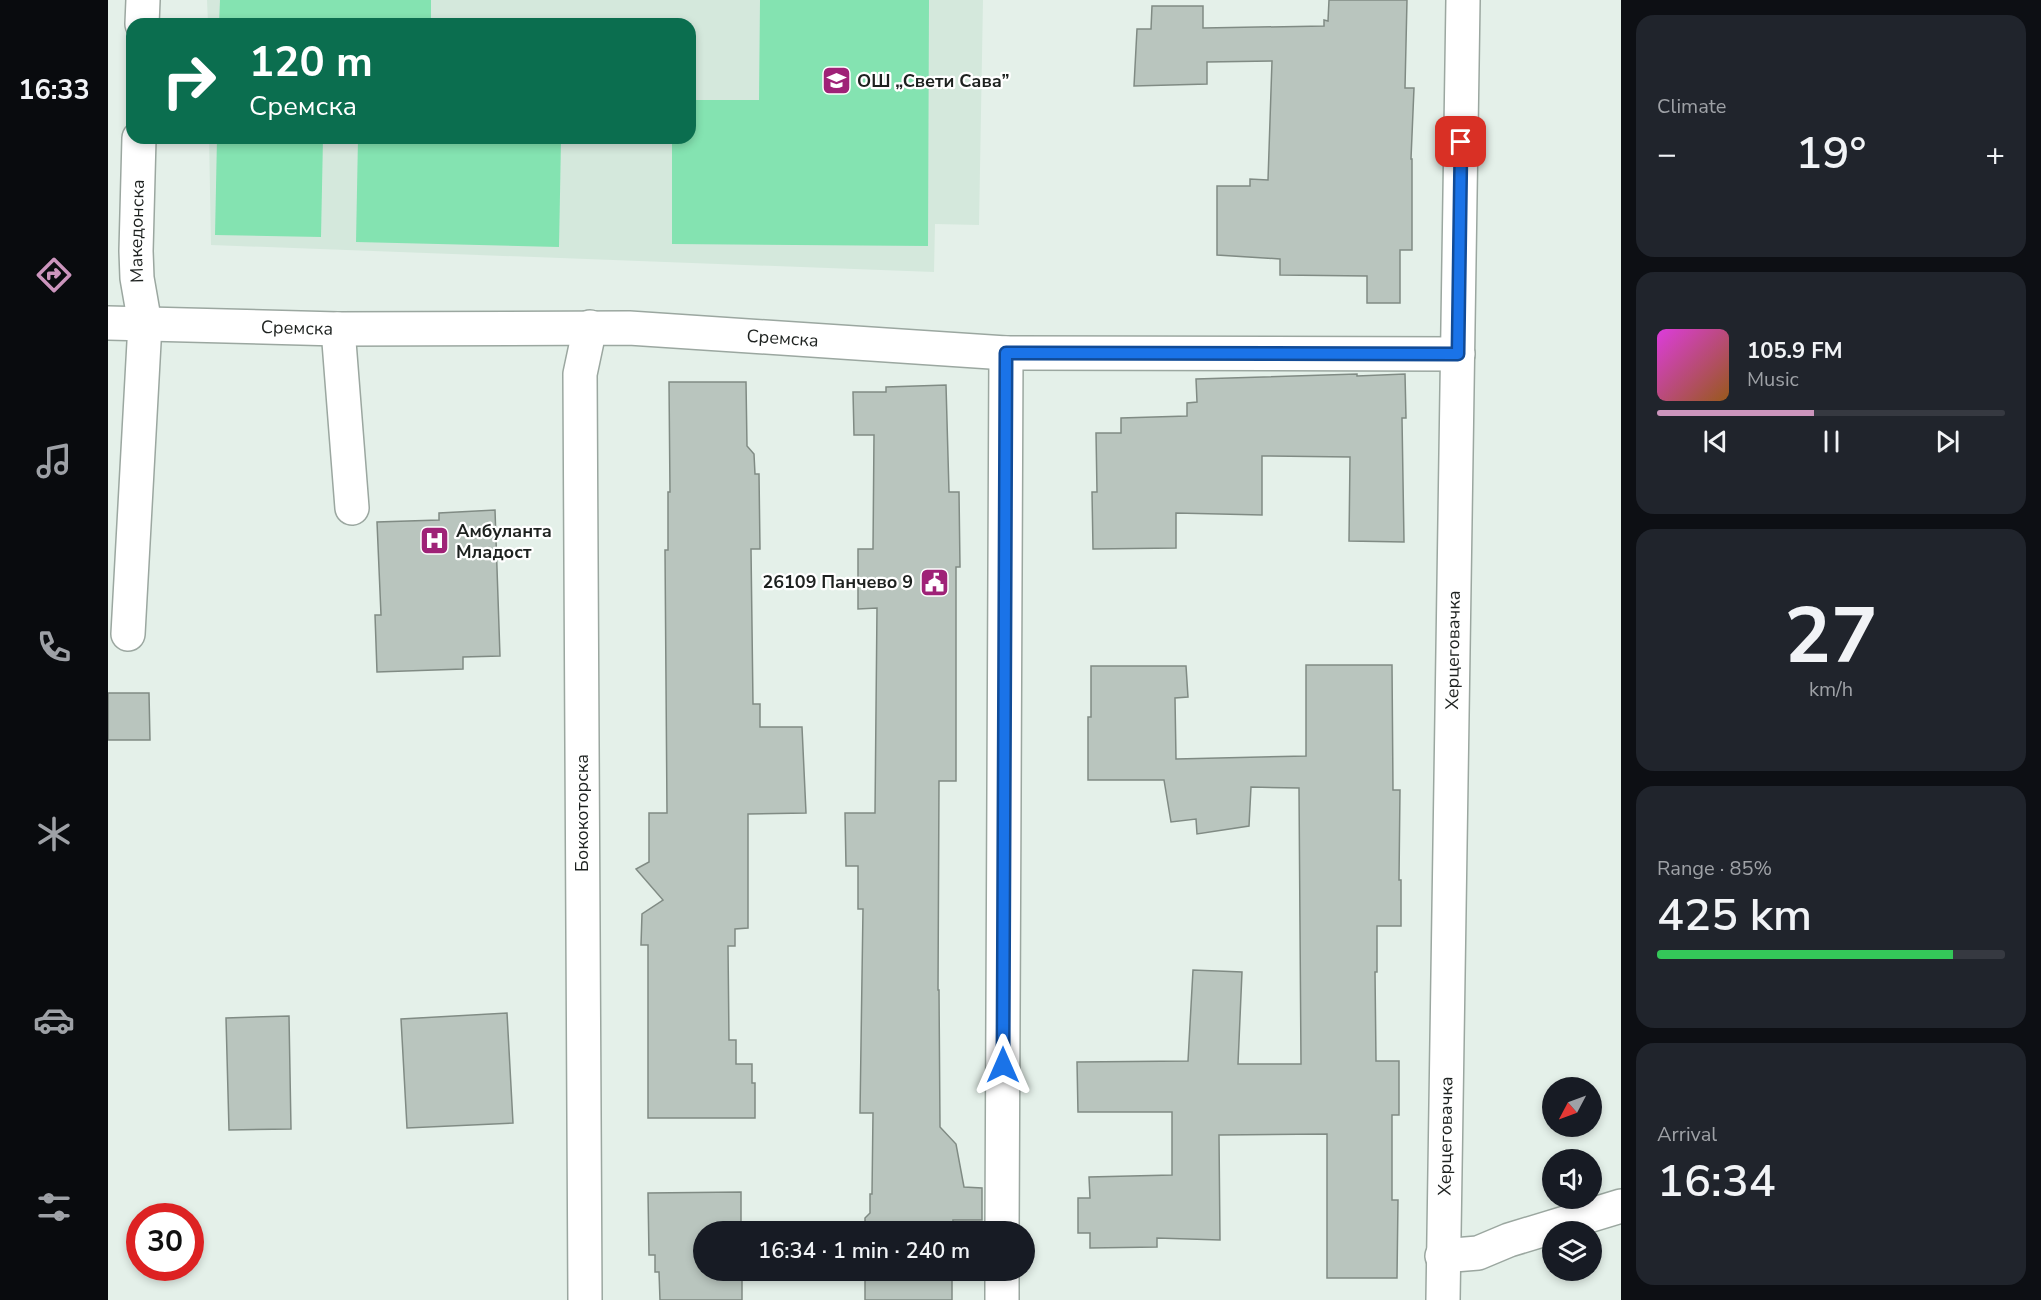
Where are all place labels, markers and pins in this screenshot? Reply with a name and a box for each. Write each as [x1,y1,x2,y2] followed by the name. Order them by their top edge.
[820,65,852,97] school or university icon: ОШ „Свети Сава”
[857,69,1009,93] place label: ОШ „Свети Сава”
[1435,116,1486,167] pin
[456,519,552,564] place label: Амбуланта Младост
[419,525,451,557] hospital icon: Амбуланта Младост
[918,566,950,598] public building icon: 26109 Панчево 9
[762,570,913,594] place label: 26109 Панчево 9

